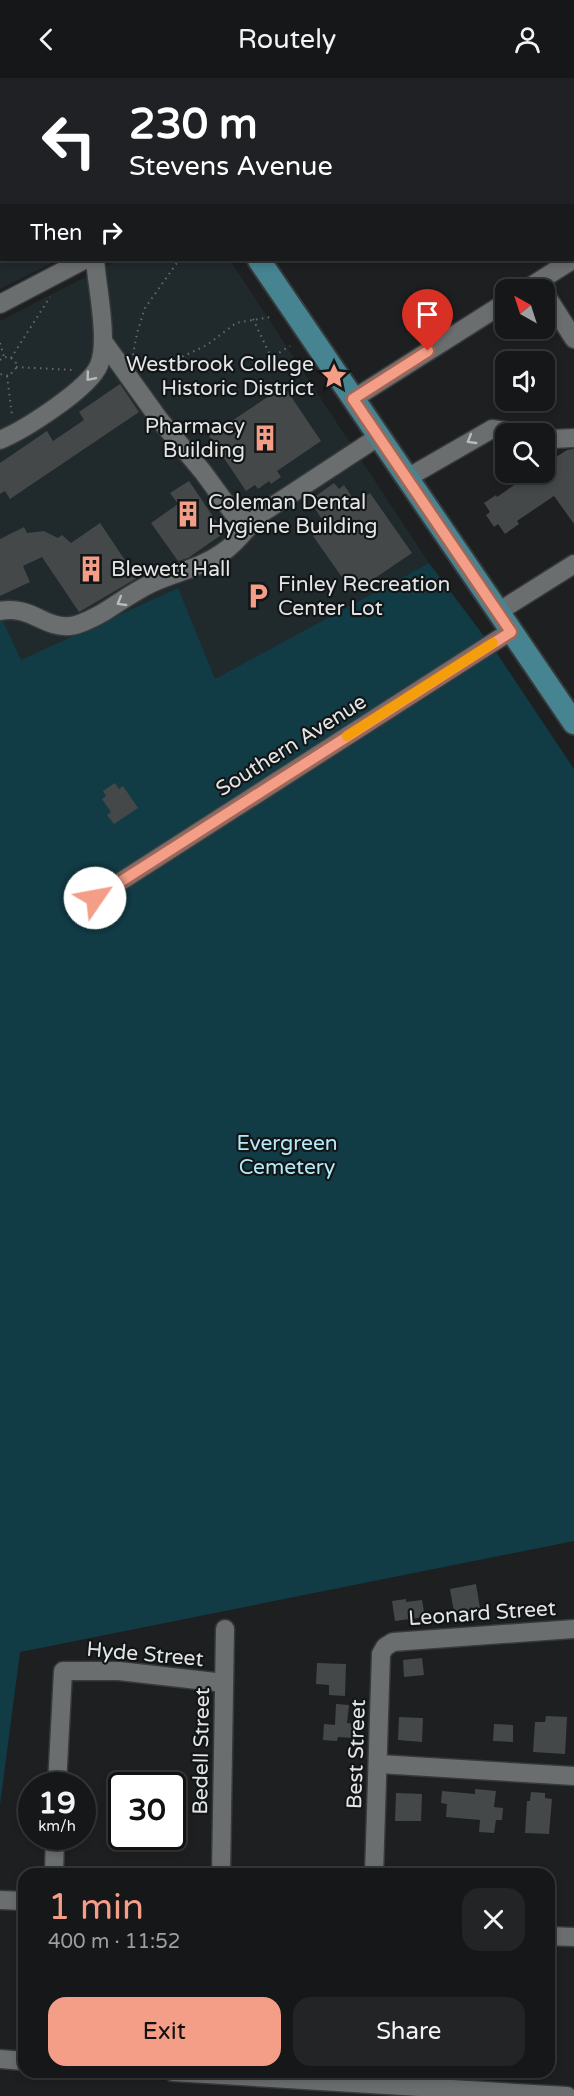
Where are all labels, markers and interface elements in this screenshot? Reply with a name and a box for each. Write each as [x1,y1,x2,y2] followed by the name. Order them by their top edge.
[30,23,63,56] icon: back
[238,23,336,56] text: Routely
[511,23,544,56] icon: person
[129,99,258,150] text: 230 m
[30,102,108,180] icon: left
[129,150,333,183] text: Stevens Avenue
[95,216,128,249] icon: right
[30,220,83,246] text: Then
[495,279,555,339] north arrow
[495,279,555,483] map controls
[402,289,453,351] pin
[411,298,444,331] icon: arrive
[495,351,555,411] button: sound
[126,352,314,401] place label: Westbrook College Historic District
[319,361,349,391] place icon: Westbrook College Historic District
[86,370,97,381] one-way arrow
[145,414,245,463] place label: Pharmacy Building
[250,423,280,453] building icon: Pharmacy Building
[495,423,555,483] button: search
[467,433,477,445] one-way arrow
[208,490,377,539] place label: Coleman Dental Hygiene Building
[173,499,203,529] building icon: Coleman Dental Hygiene Building
[76,554,106,584] building icon: Blewett Hall
[111,557,230,582] place label: Blewett Hall
[278,572,450,621] place label: Finley Recreation Center Lot
[243,581,273,611] parking icon: Finley Recreation Center Lot
[116,594,127,605] one-way arrow
[211,689,371,802] street label: Southern Avenue
[63,866,127,930] position arrow
[236,1131,338,1180] park label: Evergreen Cemetery
[407,1596,557,1631] street label: Leonard Street
[85,1637,205,1672] street label: Hyde Street
[188,1687,215,1815] street label: Bedell Street
[342,1699,371,1809] street label: Best Street
[108,1772,186,1850] speed limit sign: 30
[38,1785,76,1822] text: 19
[38,1817,76,1835] text: km/h
[48,1886,144,1929] text: 1 min
[462,1888,525,1951] button: close
[48,1930,180,1954] text: 400 m · 11:52
[48,1997,281,2066] button: Exit
[293,1997,525,2066] button: Share

